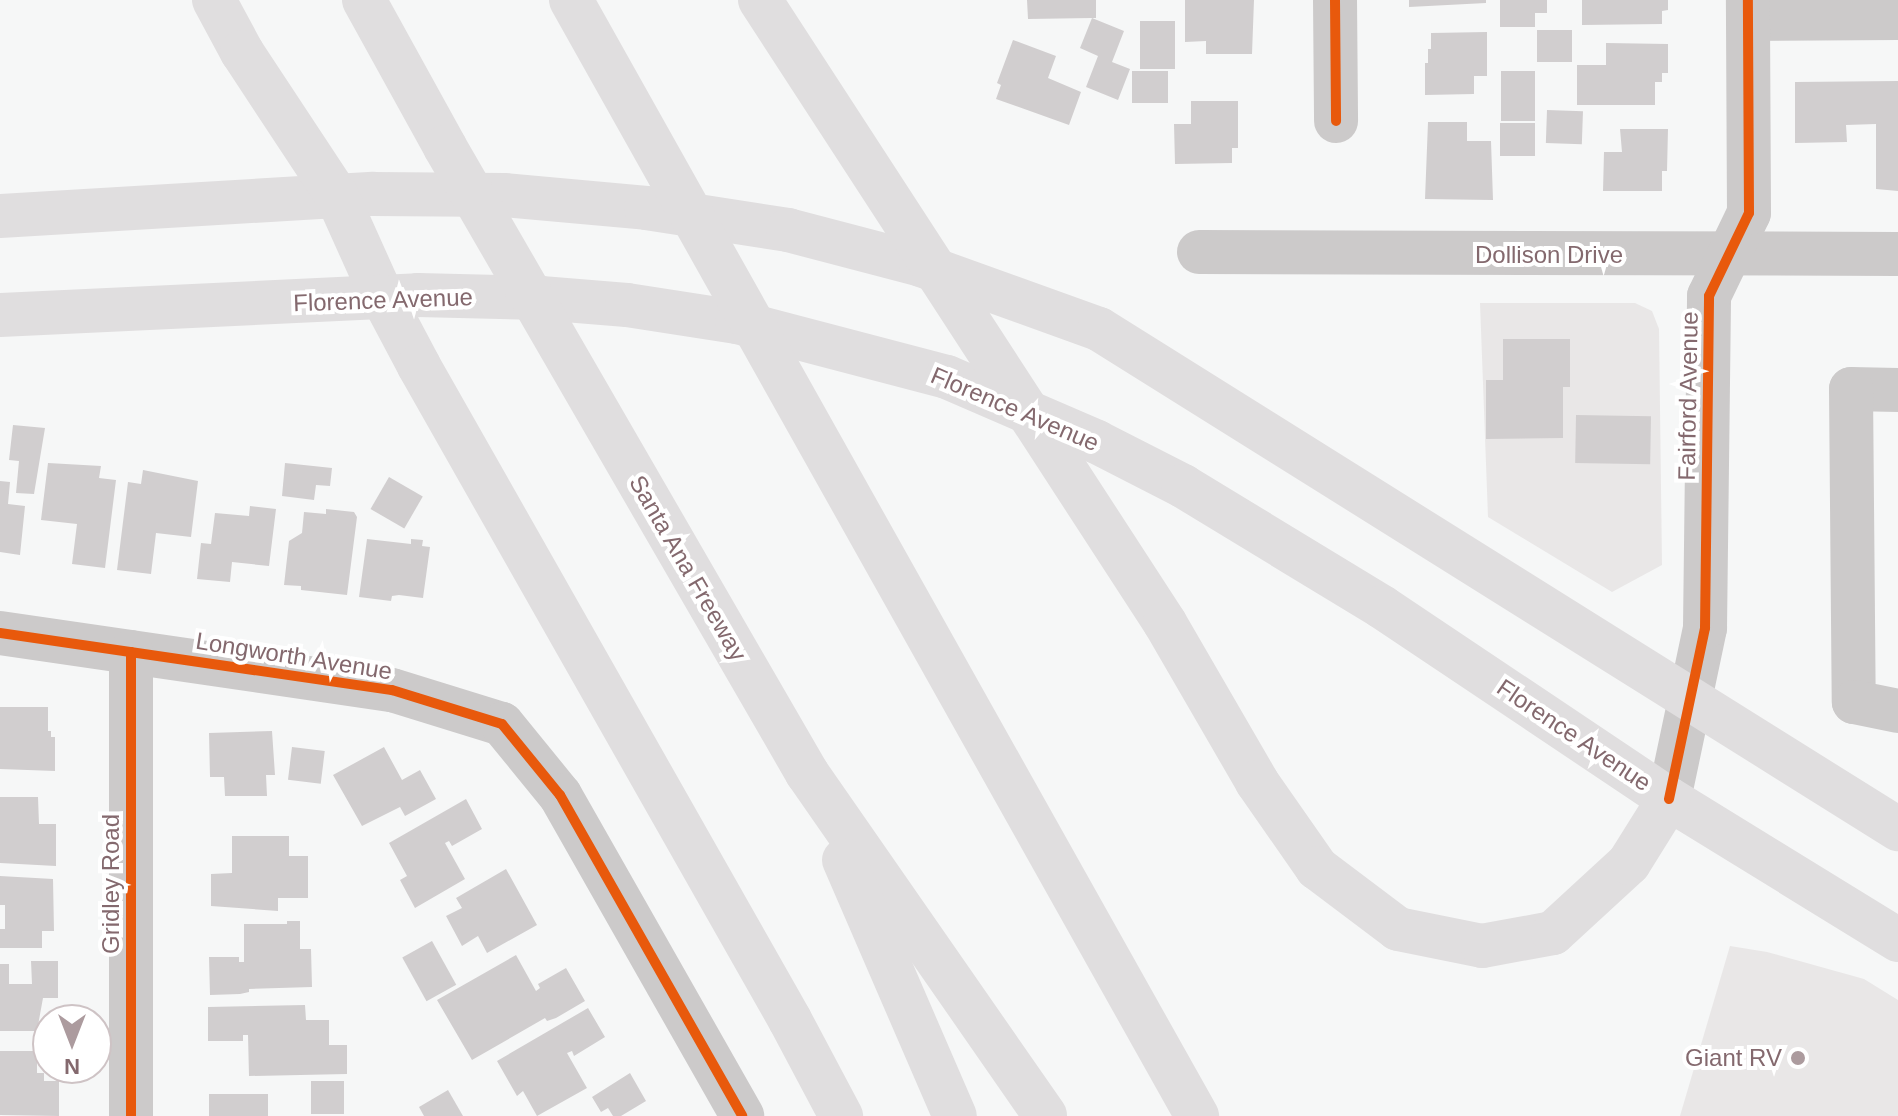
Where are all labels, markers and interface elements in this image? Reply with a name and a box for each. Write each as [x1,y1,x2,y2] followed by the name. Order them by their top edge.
[1475,241,1623,269] street label: Dollison Drive
[292,282,474,318] street label: Florence Avenue
[1672,311,1704,481] street label: Fairford Avenue
[926,360,1104,458] street label: Florence Avenue
[623,470,753,666] street label: Santa Ana Freeway
[193,626,395,686] street label: Longworth Avenue
[1491,672,1657,798] street label: Florence Avenue
[97,814,125,954] street label: Gridley Road
[32,1004,112,1084] north arrow
[1685,1044,1782,1072] place label: Giant RV
[1789,1049,1807,1067] marker: Giant RV
[64,1054,80,1079] text: N

